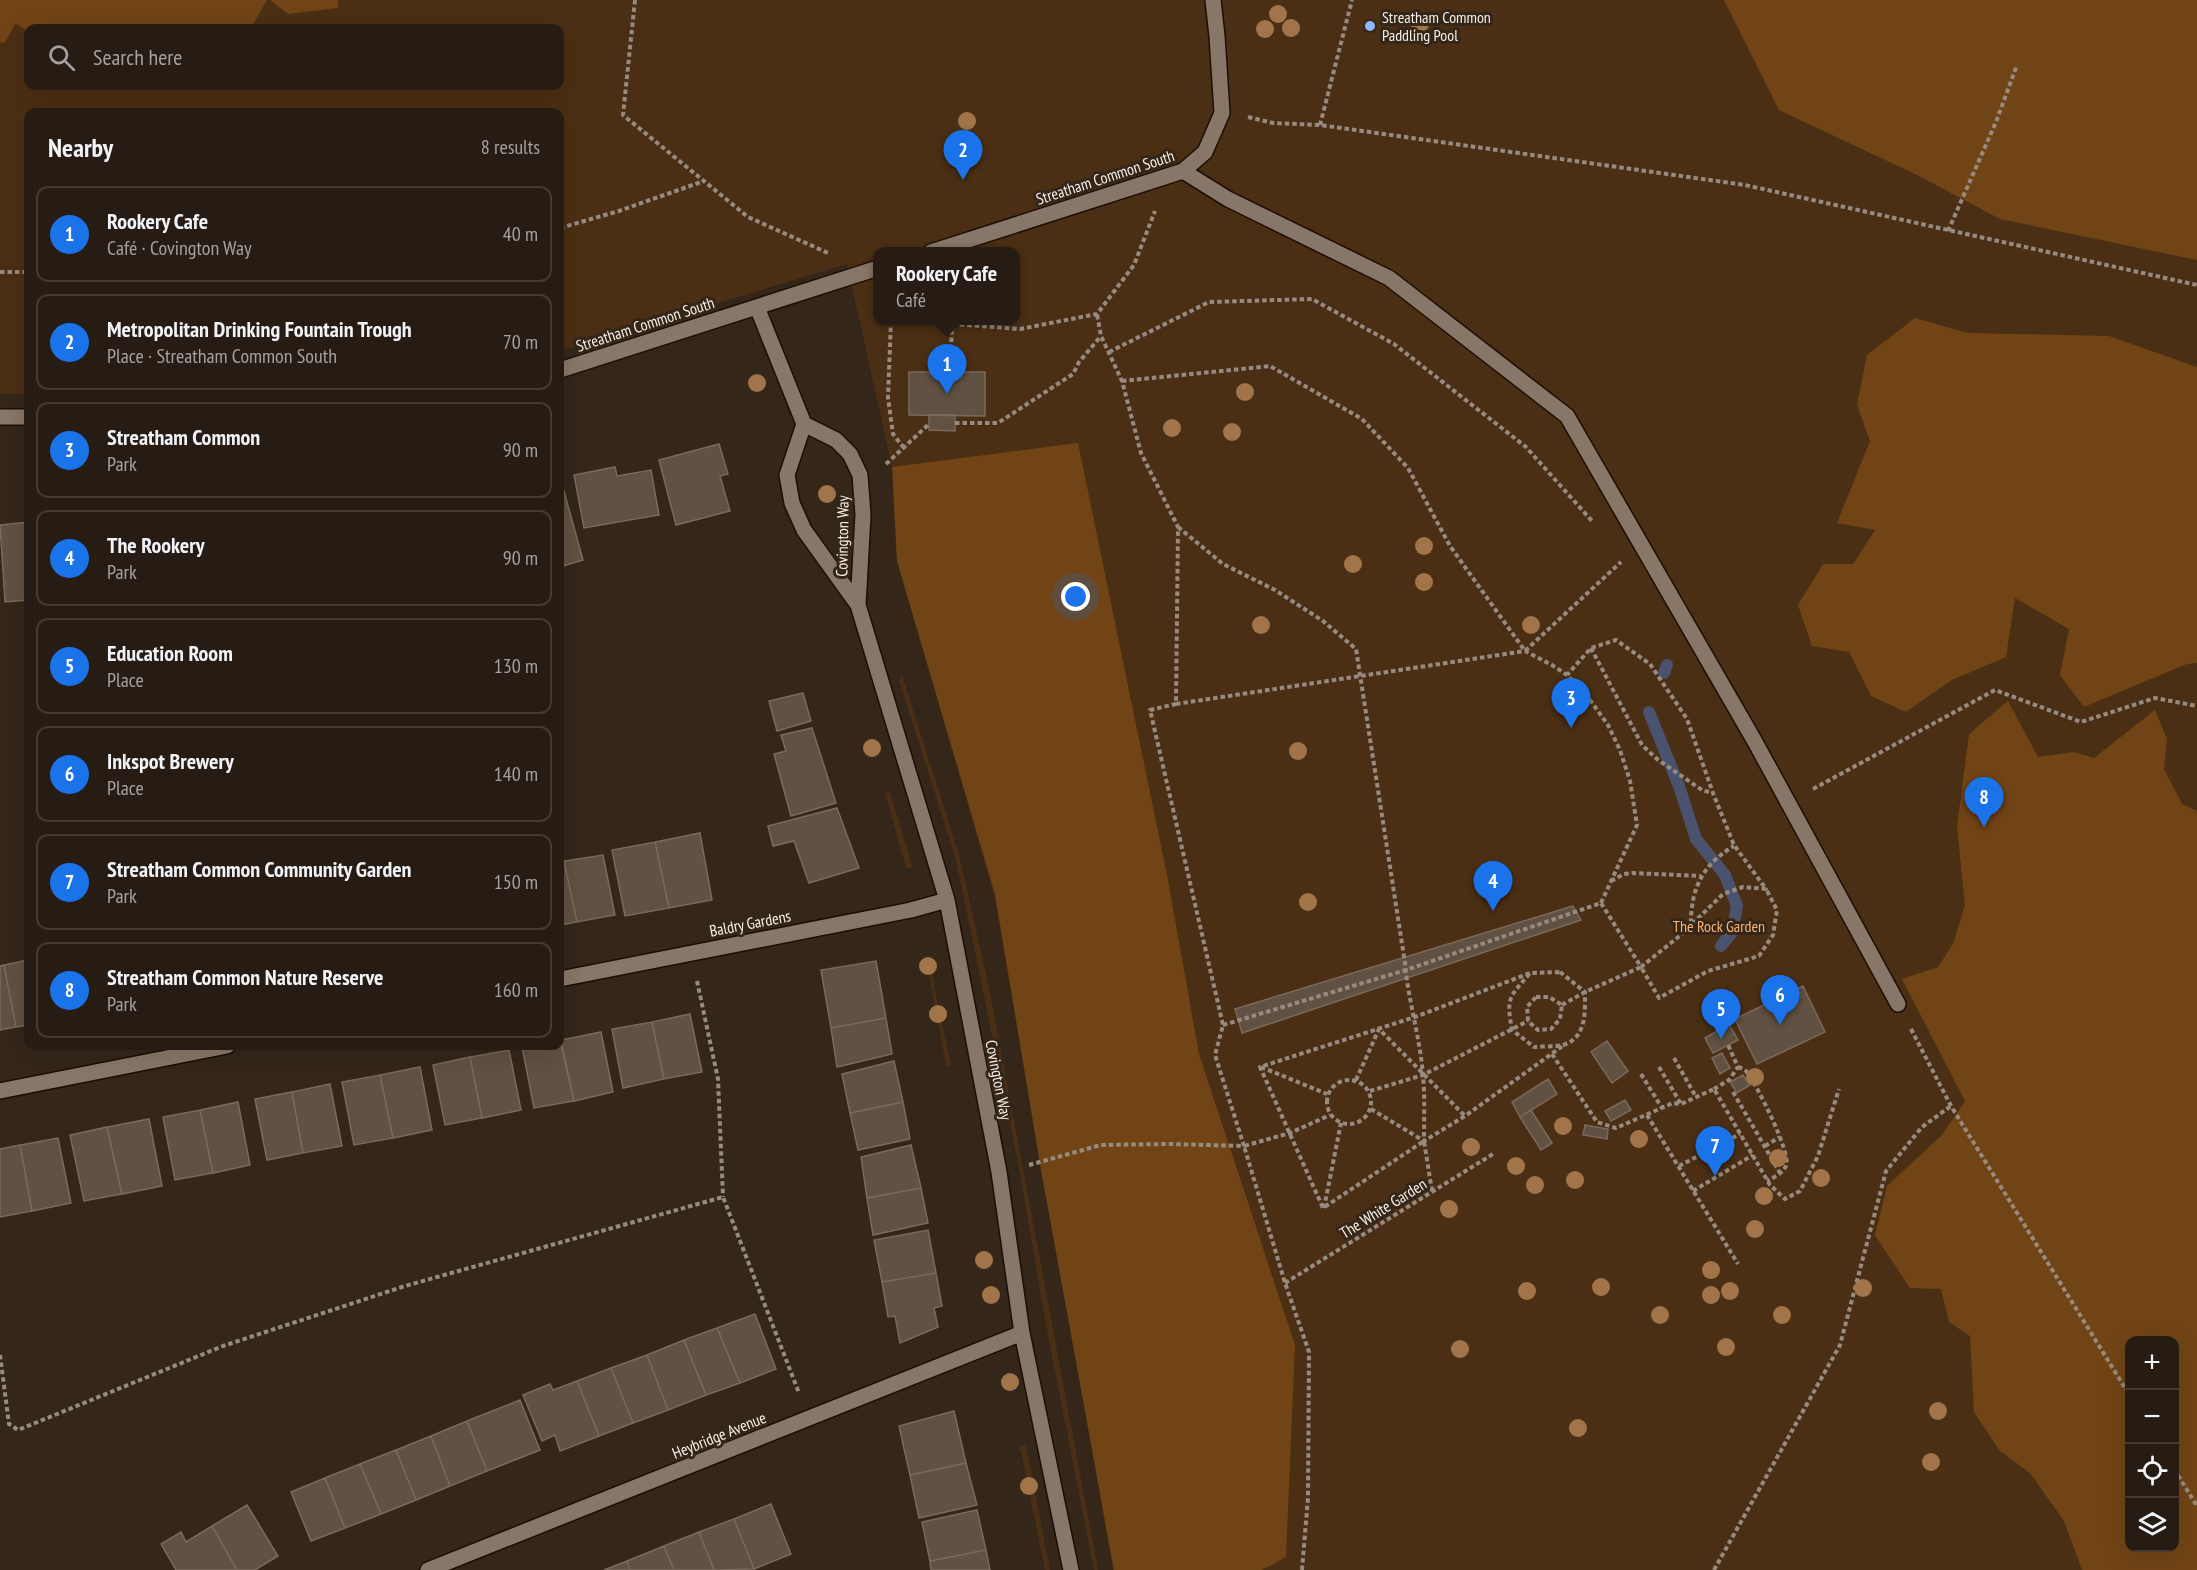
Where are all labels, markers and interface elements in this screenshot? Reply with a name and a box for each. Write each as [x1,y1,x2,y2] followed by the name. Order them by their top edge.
[1382,7,1491,45] place label: Streatham Common Paddling Pool
[1363,19,1377,33] marker: Streatham Common Paddling Pool
[24,24,564,90] search box
[45,41,78,74] icon: search
[93,43,182,71] text: Search here
[944,130,982,180] pin: 2
[48,131,113,164] text: Nearby
[481,134,540,160] text: 8 results
[1033,145,1177,209] street label: Streatham Common South
[107,207,208,235] text: Rookery Cafe
[65,221,74,247] text: 1
[503,221,538,247] text: 40 m
[107,235,251,261] text: Café · Covington Way
[873,247,1020,325] popup
[896,259,997,287] text: Rookery Cafe
[896,287,926,313] text: Café
[573,292,717,356] street label: Streatham Common South
[107,315,412,343] text: Metropolitan Drinking Fountain Trough
[65,329,74,355] text: 2
[503,329,538,355] text: 70 m
[107,343,337,369] text: Place · Streatham Common South
[928,344,966,394] pin: 1
[107,423,260,451] text: Streatham Common
[65,437,74,463] text: 3
[503,437,538,463] text: 90 m
[107,451,137,477] text: Park
[831,495,853,577] street label: Covington Way
[107,531,205,559] text: The Rookery
[65,545,74,571] text: 4
[503,545,538,571] text: 90 m
[107,559,137,585] text: Park
[1061,582,1090,611] your location
[107,639,233,667] text: Education Room
[65,653,74,679] text: 5
[494,653,538,679] text: 130 m
[107,667,144,693] text: Place
[1552,678,1590,728] pin: 3
[107,747,234,775] text: Inkspot Brewery
[65,761,74,787] text: 6
[494,761,538,787] text: 140 m
[107,775,144,801] text: Place
[1964,778,2004,827] pin: 8
[107,855,412,883] text: Streatham Common Community Garden
[1474,862,1512,911] pin: 4
[65,869,74,895] text: 7
[494,869,538,895] text: 150 m
[107,883,137,909] text: Park
[708,905,792,941] street label: Baldry Gardens
[1673,916,1765,936] park label: The Rock Garden
[107,963,384,991] text: Streatham Common Nature Reserve
[1760,976,1800,1025] pin: 6
[65,977,74,1003] text: 8
[494,977,538,1003] text: 160 m
[1702,990,1740,1039] pin: 5
[107,991,137,1017] text: Park
[981,1038,1017,1122] street label: Covington Way
[1696,1126,1734,1176] pin: 7
[1336,1173,1430,1243] street label: The White Garden
[2125,1336,2179,1552] map controls
[2125,1336,2179,1390] button: +
[2125,1390,2179,1444] button: −
[669,1407,769,1463] street label: Heybridge Avenue
[2125,1444,2179,1498] button: locate
[2125,1498,2179,1552] button: layers

